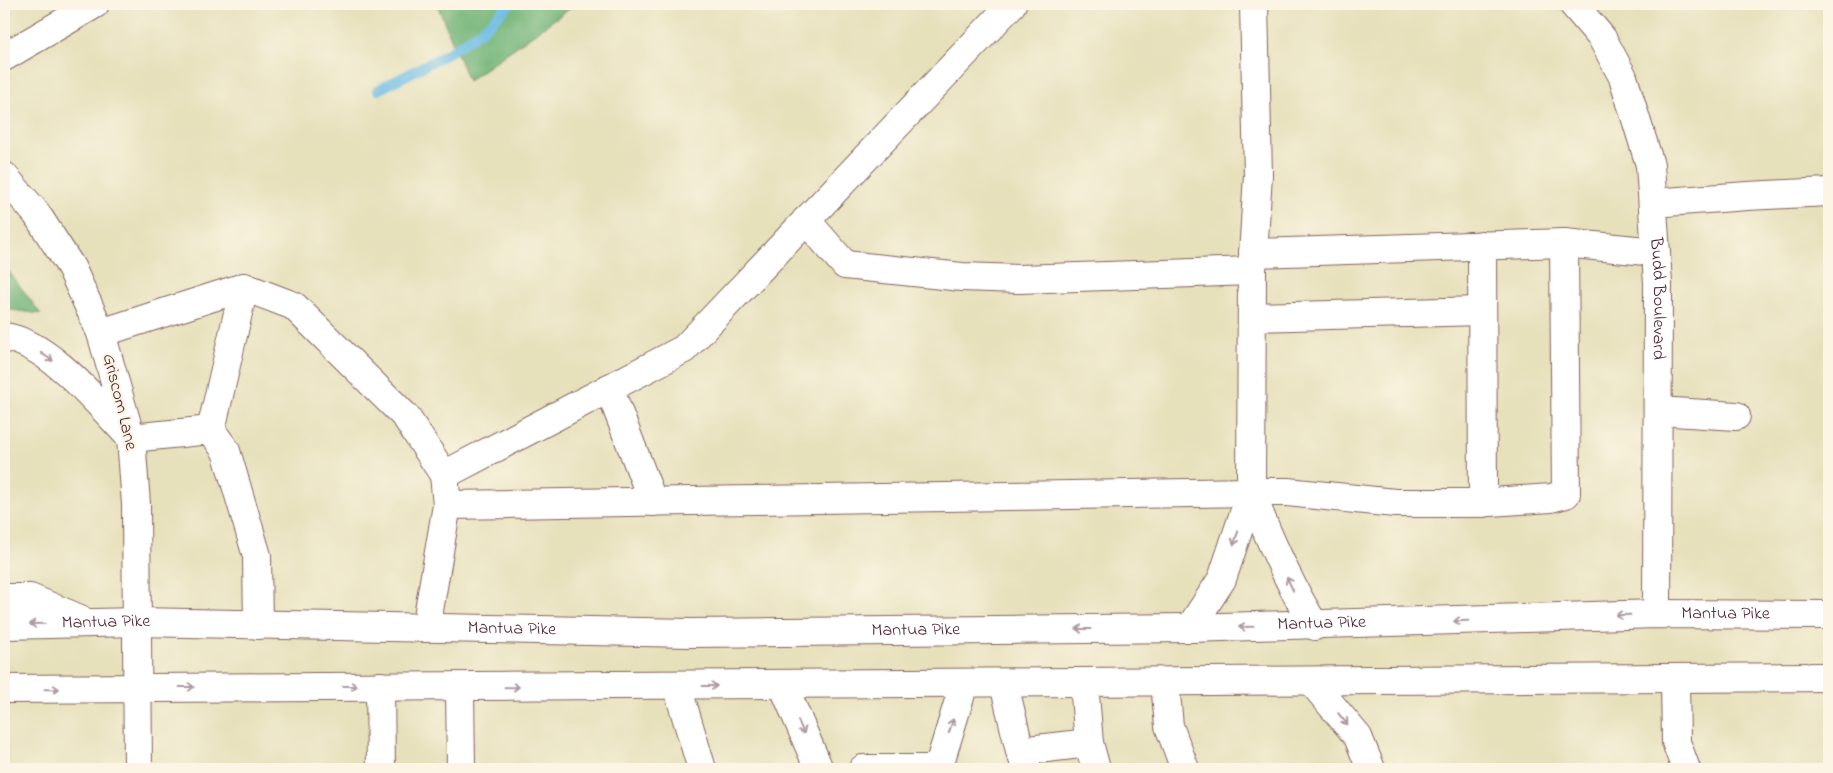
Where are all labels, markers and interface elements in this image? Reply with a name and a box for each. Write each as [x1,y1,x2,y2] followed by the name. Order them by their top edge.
[1642,236,1671,360] street label: Budd Boulevard
[94,351,144,454] street label: Griscom Lane
[40,352,54,362] one-way arrow
[1231,530,1240,546] one-way arrow
[1285,577,1294,592] one-way arrow
[1681,601,1771,628] street label: Mantua Pike
[61,609,151,637] street label: Mantua Pike
[1277,610,1367,638] street label: Mantua Pike
[1615,610,1632,620] one-way arrow
[467,616,557,643] street label: Mantua Pike
[1453,616,1469,625] one-way arrow
[871,617,961,644] street label: Mantua Pike
[29,619,46,629] one-way arrow
[1238,622,1254,632] one-way arrow
[1076,624,1092,634] one-way arrow
[342,681,358,691] one-way arrow
[702,681,718,691] one-way arrow
[179,682,195,692] one-way arrow
[504,683,520,692] one-way arrow
[44,684,60,693] one-way arrow
[1338,713,1349,726] one-way arrow
[796,719,806,734] one-way arrow
[947,719,957,735] one-way arrow

